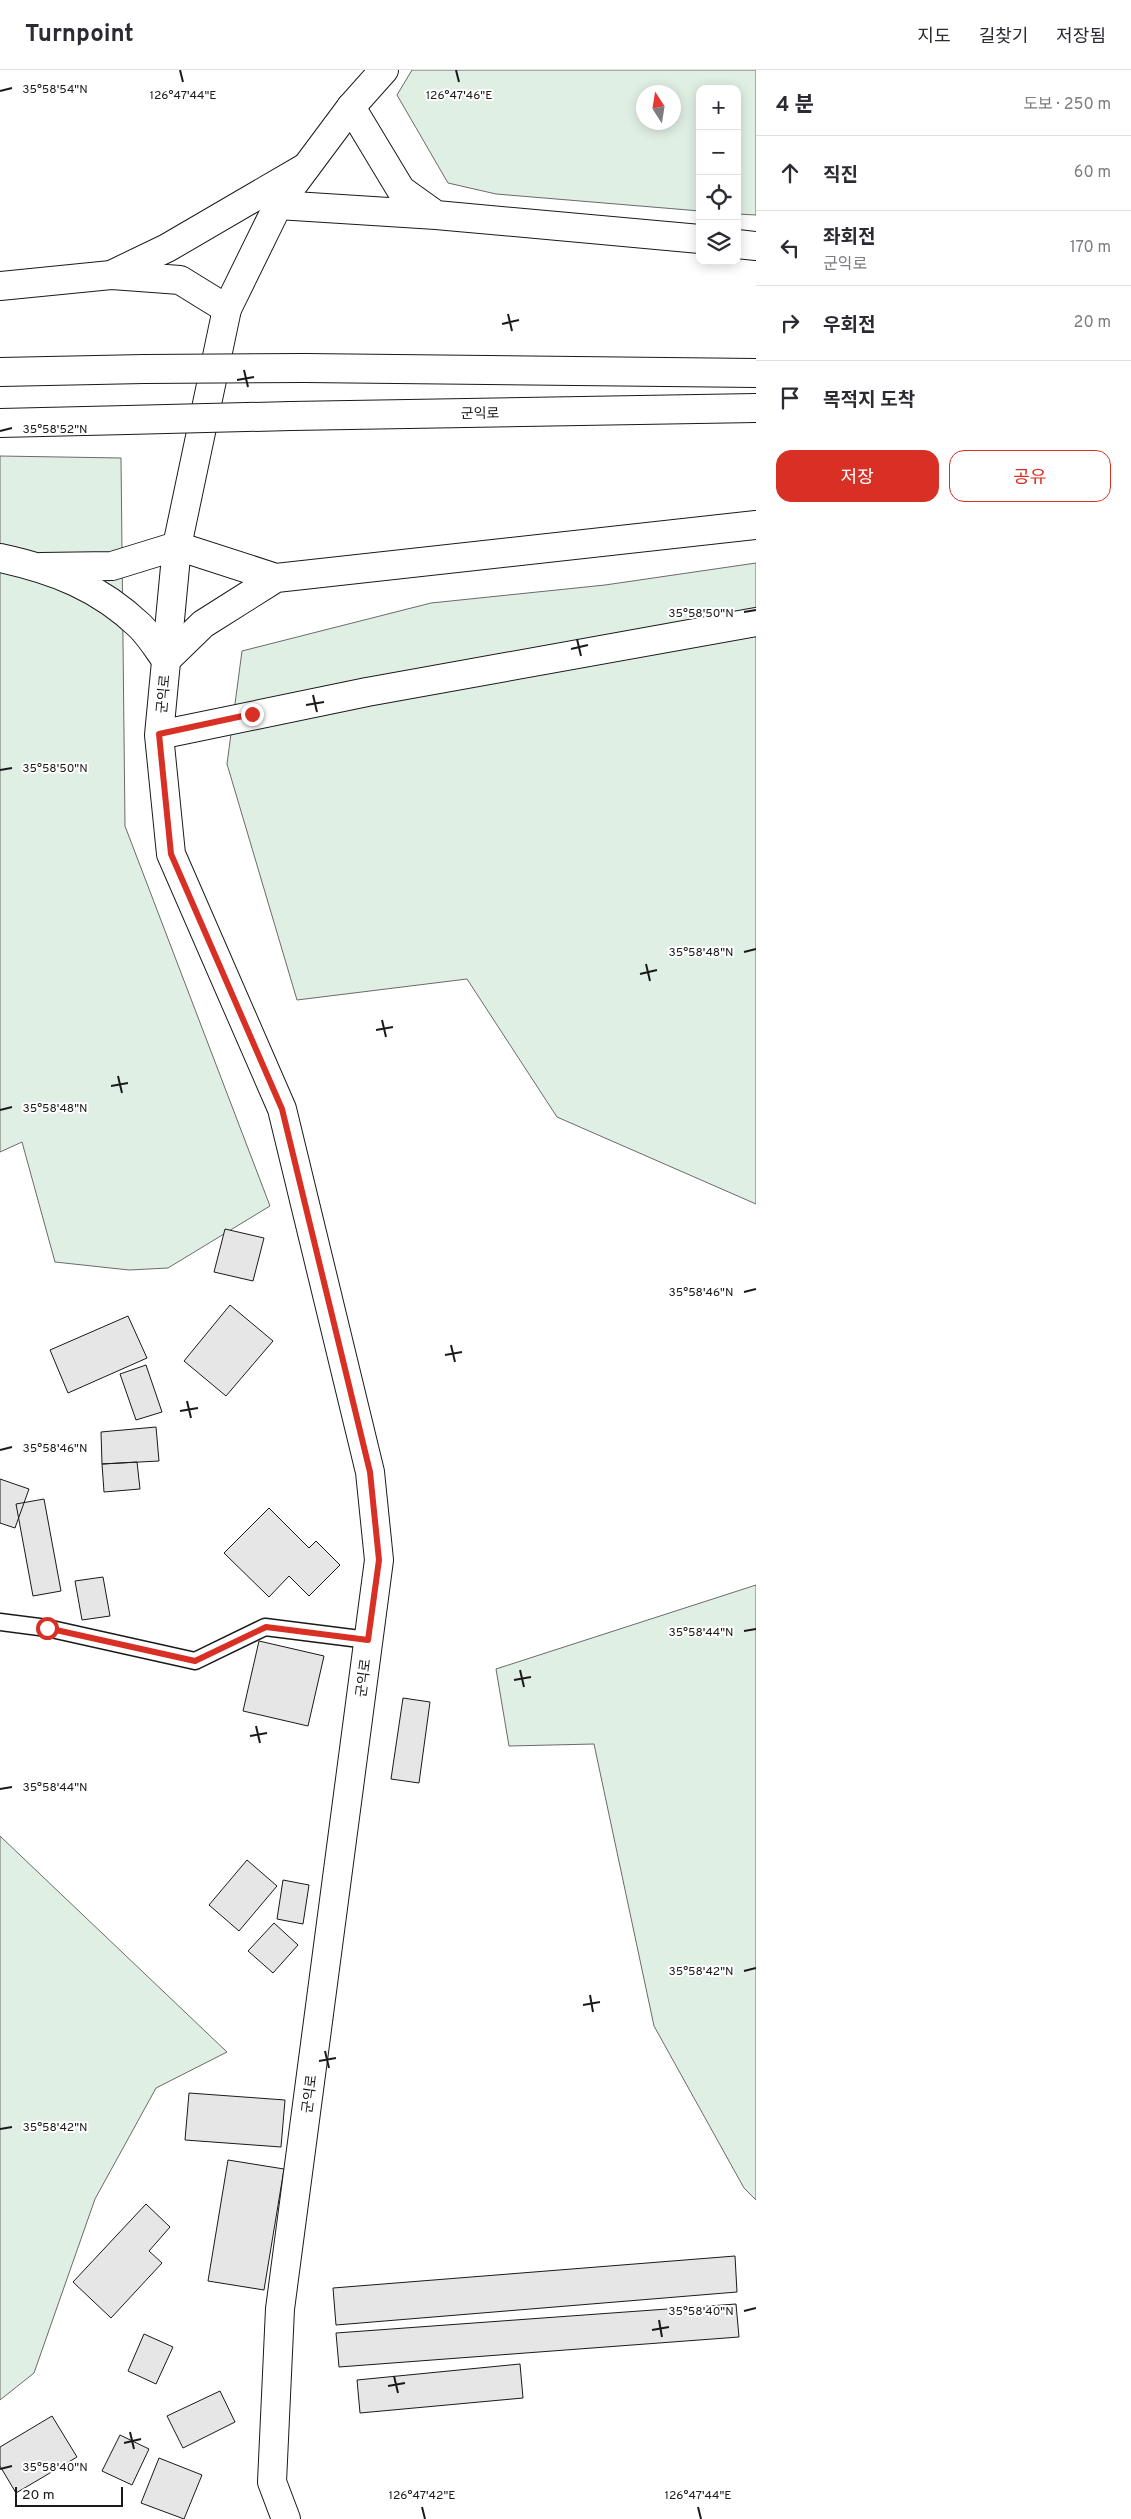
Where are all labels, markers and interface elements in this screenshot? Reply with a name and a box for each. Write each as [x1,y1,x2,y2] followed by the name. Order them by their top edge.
[25,20,134,50] text: Turnpoint
[918,26,951,49] text: 지도
[979,26,1028,49] text: 길찾기
[1056,26,1106,49] text: 저장됨
[22,82,88,98] text: 35°58'54"N
[636,85,681,130] north arrow
[696,85,741,265] map controls
[696,85,741,130] button: +
[150,88,217,104] text: 126°47'44"E
[426,88,492,104] text: 126°47'46"E
[776,92,814,119] text: 4 분
[1023,95,1111,115] text: 도보 · 250 m
[696,130,741,175] button: −
[776,159,804,187] icon: ahead
[1074,163,1111,183] text: 60 m
[823,164,858,188] text: 직진
[696,175,741,220] button: locate
[696,220,741,265] button: layers
[823,226,875,250] text: 좌회전
[776,234,804,262] icon: left
[1070,238,1111,258] text: 170 m
[823,255,867,275] text: 군익로
[776,309,804,337] icon: right
[1074,313,1111,333] text: 20 m
[823,314,875,338] text: 우회전
[776,384,804,412] icon: arrive
[823,389,915,413] text: 목적지 도착
[461,406,500,423] street label: 군익로
[22,422,88,438] text: 35°58'52"N
[776,450,939,502] button: 저장
[949,450,1111,502] button: 공유
[668,606,734,622] text: 35°58'50"N
[154,674,175,714] street label: 군익로
[241,703,264,726] route end
[22,761,88,777] text: 35°58'50"N
[668,945,734,961] text: 35°58'48"N
[22,1101,88,1117] text: 35°58'48"N
[669,1285,733,1301] text: 35°58'46"N
[23,1441,87,1457] text: 35°58'46"N
[36,1617,59,1640] route start
[668,1625,734,1641] text: 35°58'44"N
[354,1658,375,1698] street label: 군익로
[22,1780,88,1796] text: 35°58'44"N
[668,1964,734,1980] text: 35°58'42"N
[300,2074,321,2114] street label: 군익로
[22,2120,88,2136] text: 35°58'42"N
[668,2304,734,2320] text: 35°58'40"N
[22,2460,88,2476] text: 35°58'40"N
[15,2484,122,2507] scale bar
[22,2487,55,2504] text: 20 m
[389,2488,455,2504] text: 126°47'42"E
[665,2488,732,2504] text: 126°47'44"E

